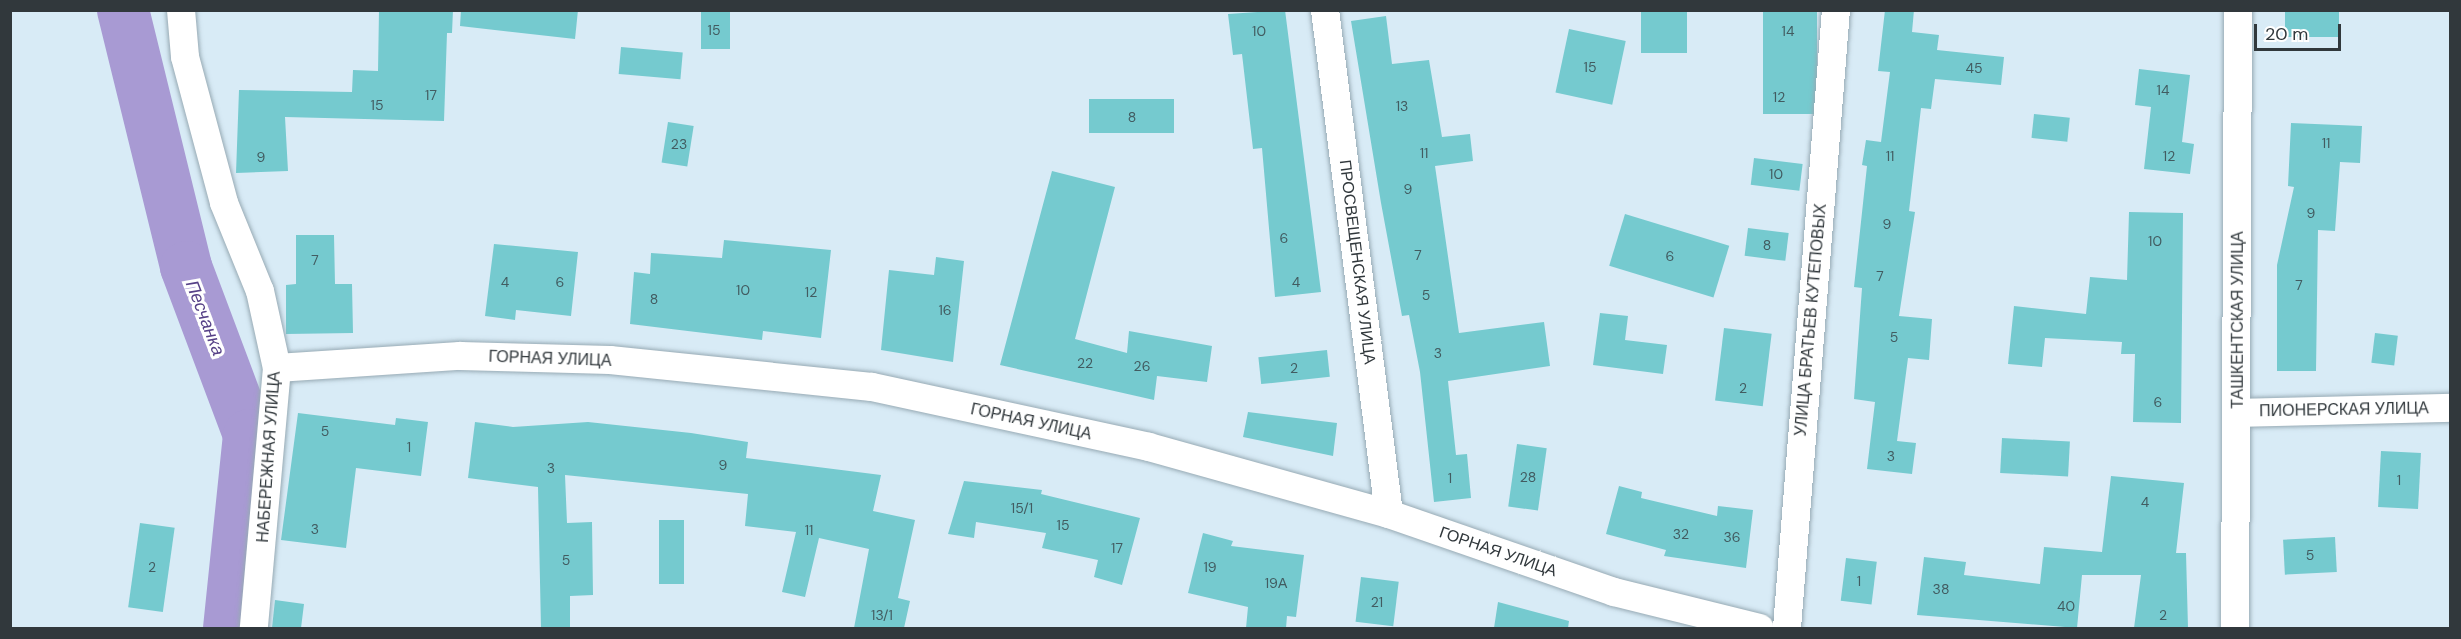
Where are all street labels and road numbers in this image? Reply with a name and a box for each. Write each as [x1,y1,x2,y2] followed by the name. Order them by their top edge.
[1335,159,1379,365] street label: ПРОСВЕЩЕНСКАЯ УЛИЦА
[1791,203,1831,437] street label: УЛИЦА БРАТЬЕВ КУТЕПОВЫХ
[2228,231,2248,409] street label: ТАШКЕНТСКАЯ УЛИЦА
[488,347,612,371] street label: ГОРНАЯ УЛИЦА
[253,371,285,543] street label: НАБЕРЕЖНАЯ УЛИЦА
[2259,399,2429,421] street label: ПИОНЕРСКАЯ УЛИЦА
[969,400,1093,444] street label: ГОРНАЯ УЛИЦА
[1437,523,1559,581] street label: ГОРНАЯ УЛИЦА

